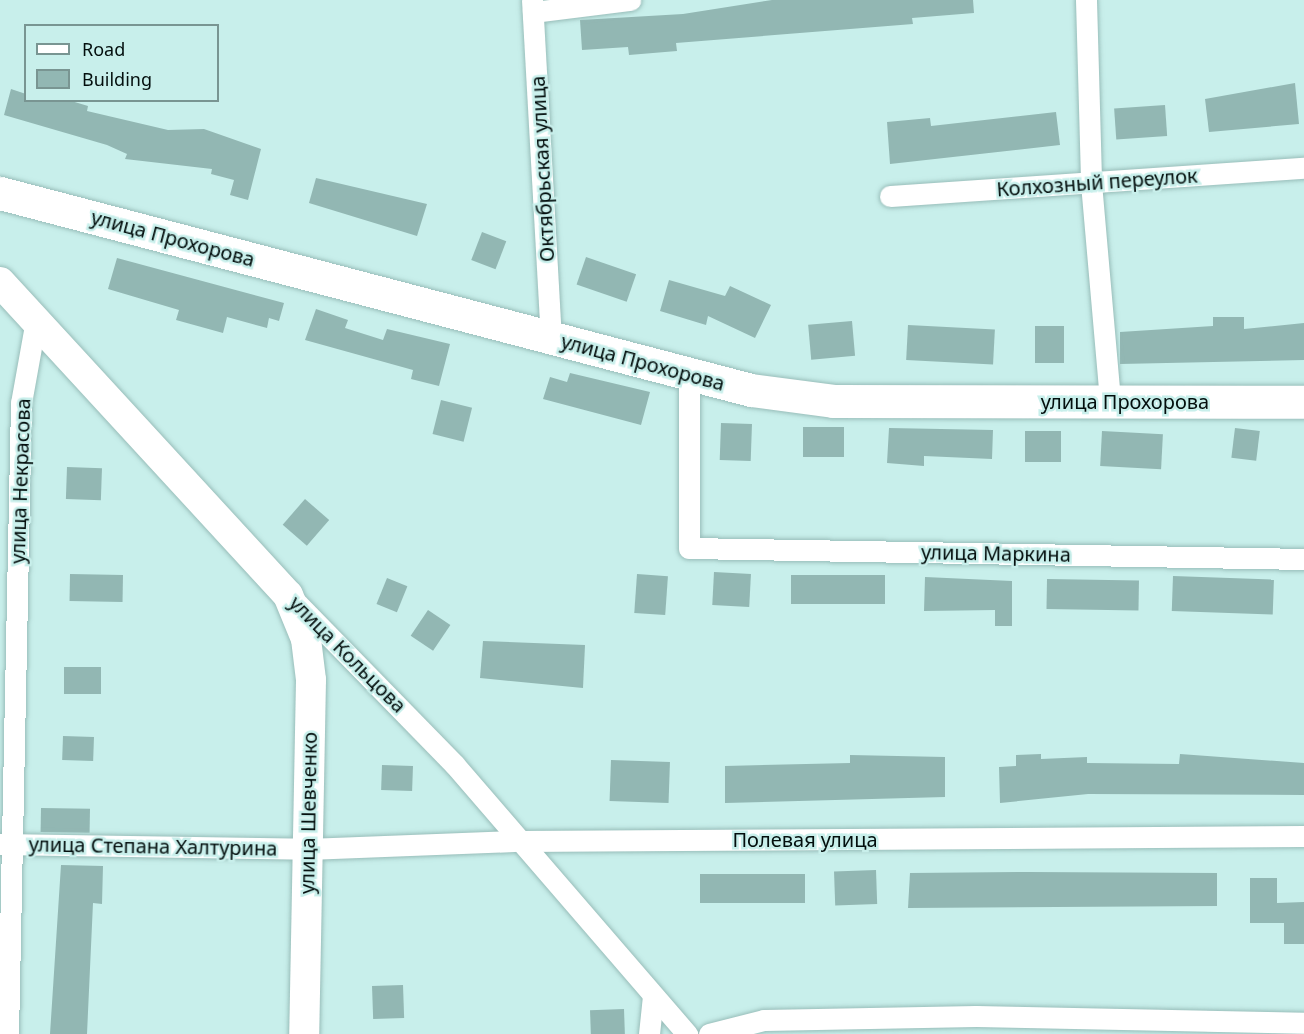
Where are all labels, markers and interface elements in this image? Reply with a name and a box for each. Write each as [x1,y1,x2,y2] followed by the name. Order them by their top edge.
[24,24,219,102] legend
[82,37,125,61] text: Road
[82,67,152,91] text: Building
[525,75,559,263] street label: Октябрьская улица
[996,163,1198,201] street label: Колхозный переулок
[89,205,257,271] street label: улица Прохорова
[559,329,727,395] street label: улица Прохорова
[1041,389,1209,413] street label: улица Прохорова
[5,398,35,564] street label: улица Некрасова
[921,540,1071,566] street label: улица Маркина
[285,591,411,717] street label: улица Кольцова
[295,732,321,894] street label: улица Шевченко
[732,827,878,851] street label: Полевая улица
[29,832,277,860] street label: улица Степана Халтурина

